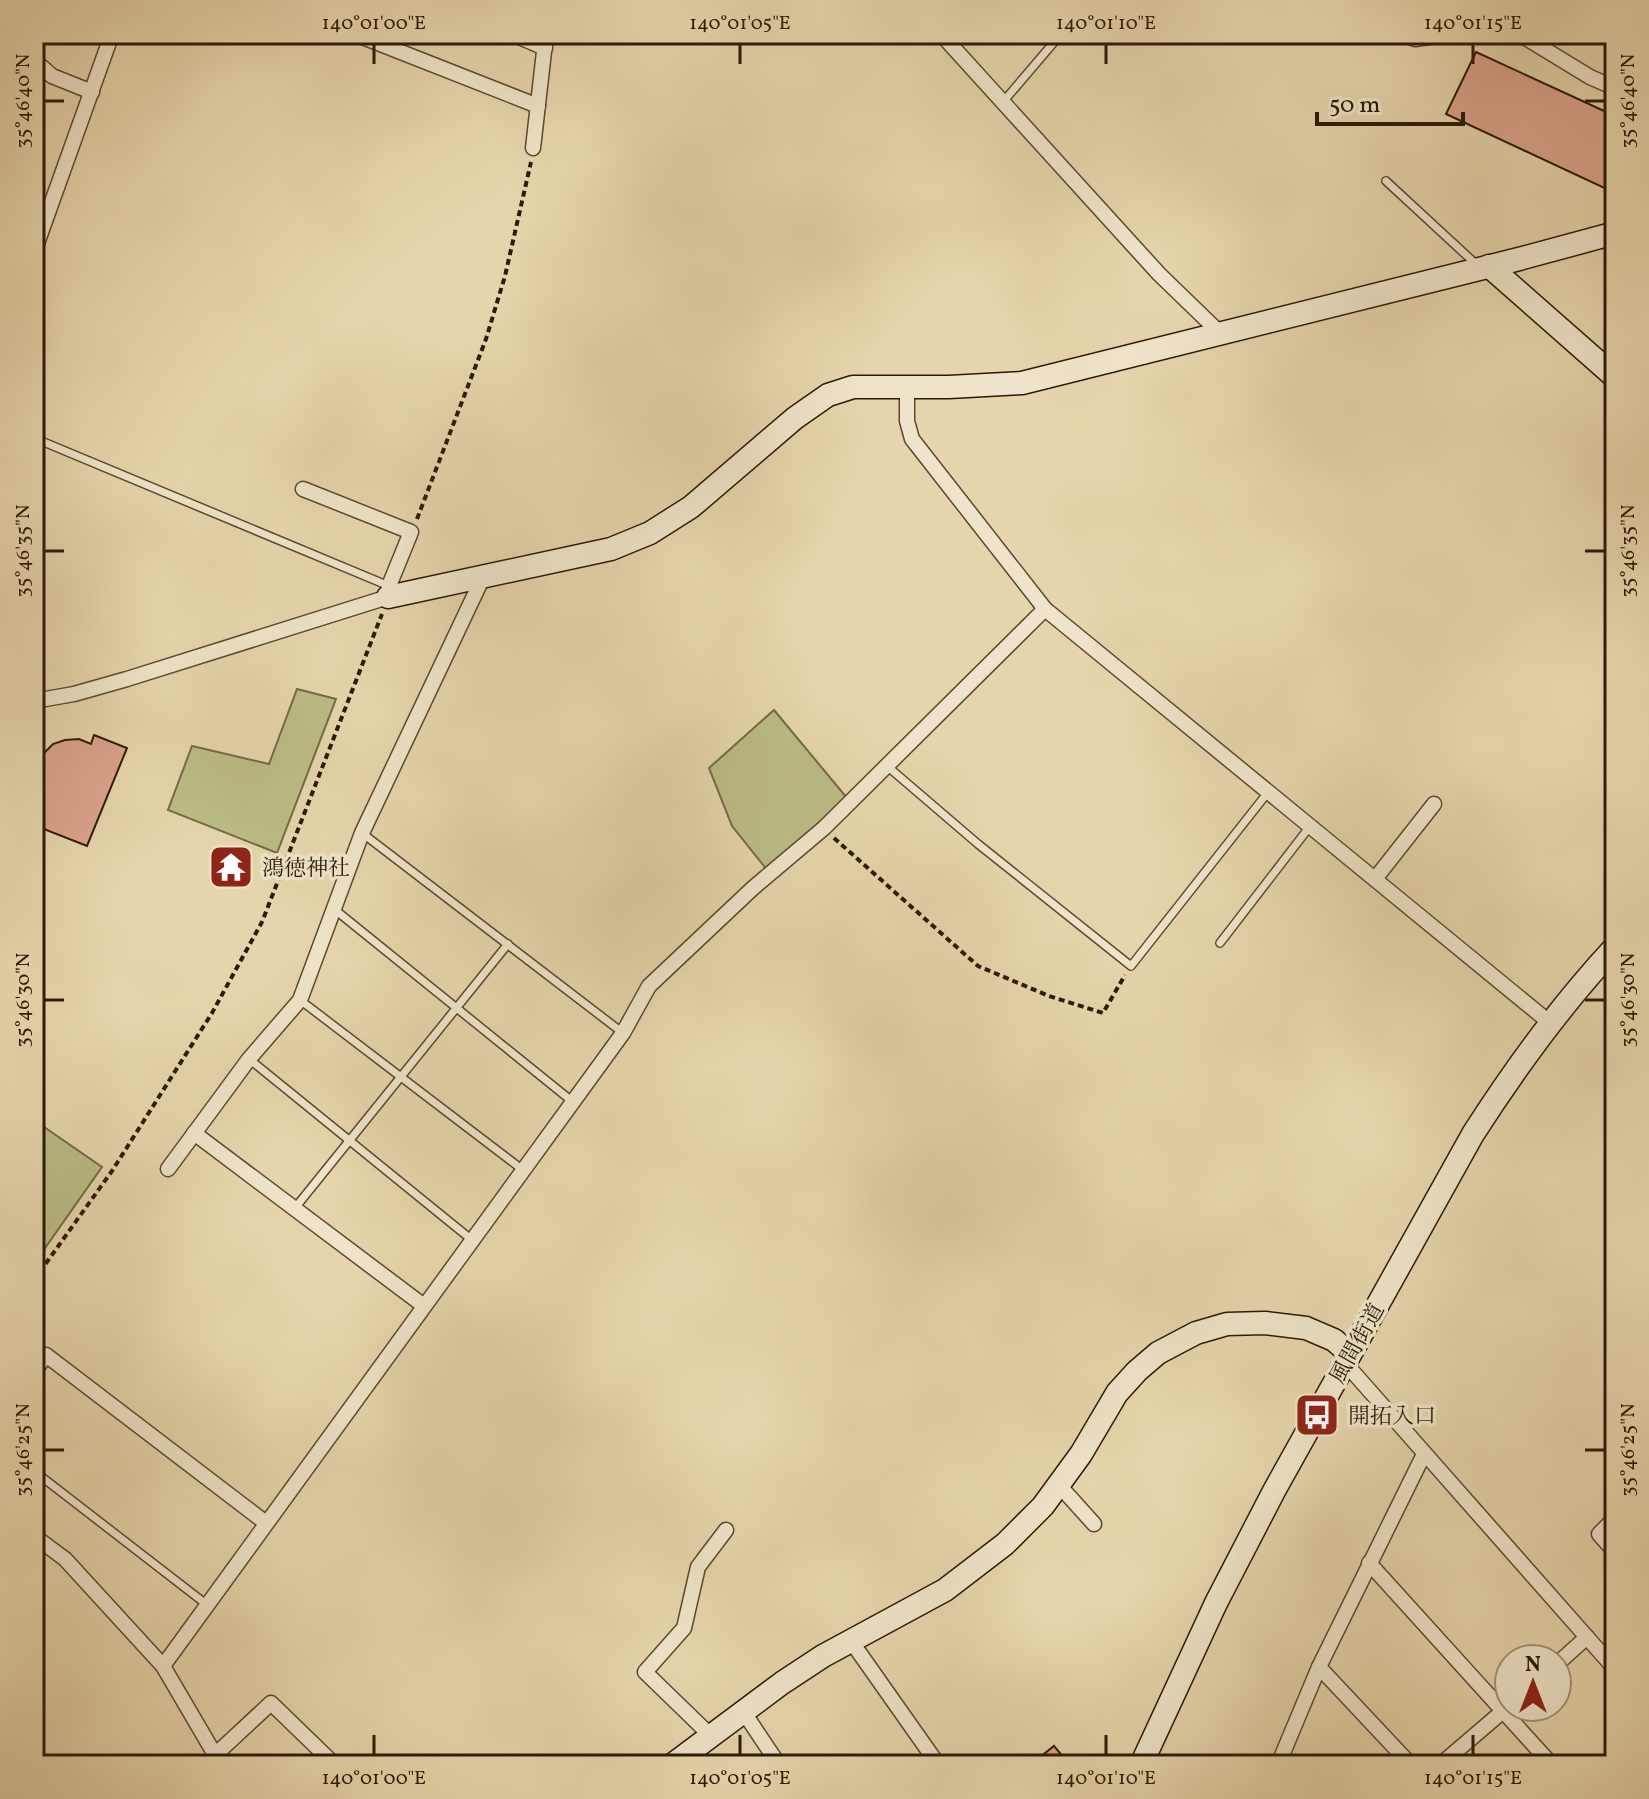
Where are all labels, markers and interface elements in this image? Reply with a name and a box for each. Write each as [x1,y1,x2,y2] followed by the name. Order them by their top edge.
[322,10,426,38] text: 140°01'00"E
[689,10,791,38] text: 140°01'05"E
[1056,10,1156,38] text: 140°01'10"E
[1424,10,1522,38] text: 140°01'15"E
[10,53,38,148] text: 35°46'40"N
[1615,53,1643,148] text: 35°46'40"N
[1317,76,1463,126] scale bar
[1329,89,1381,123] text: 50 m
[10,504,38,598] text: 35°46'35"N
[1615,504,1643,598] text: 35°46'35"N
[207,843,255,891] temple icon: 鴻徳神社
[262,854,350,885] place label: 鴻徳神社
[10,952,38,1047] text: 35°46'30"N
[1615,952,1643,1047] text: 35°46'30"N
[1323,1298,1393,1390] street label: 風間街道
[1293,1391,1341,1439] bus stop icon: 開拓入口
[1348,1402,1436,1433] place label: 開拓入口
[10,1403,38,1497] text: 35°46'25"N
[1615,1403,1643,1497] text: 35°46'25"N
[1493,1643,1573,1723] north arrow
[1525,1650,1541,1681] text: N
[322,1765,426,1793] text: 140°01'00"E
[689,1765,791,1793] text: 140°01'05"E
[1056,1765,1156,1793] text: 140°01'10"E
[1424,1765,1522,1793] text: 140°01'15"E

